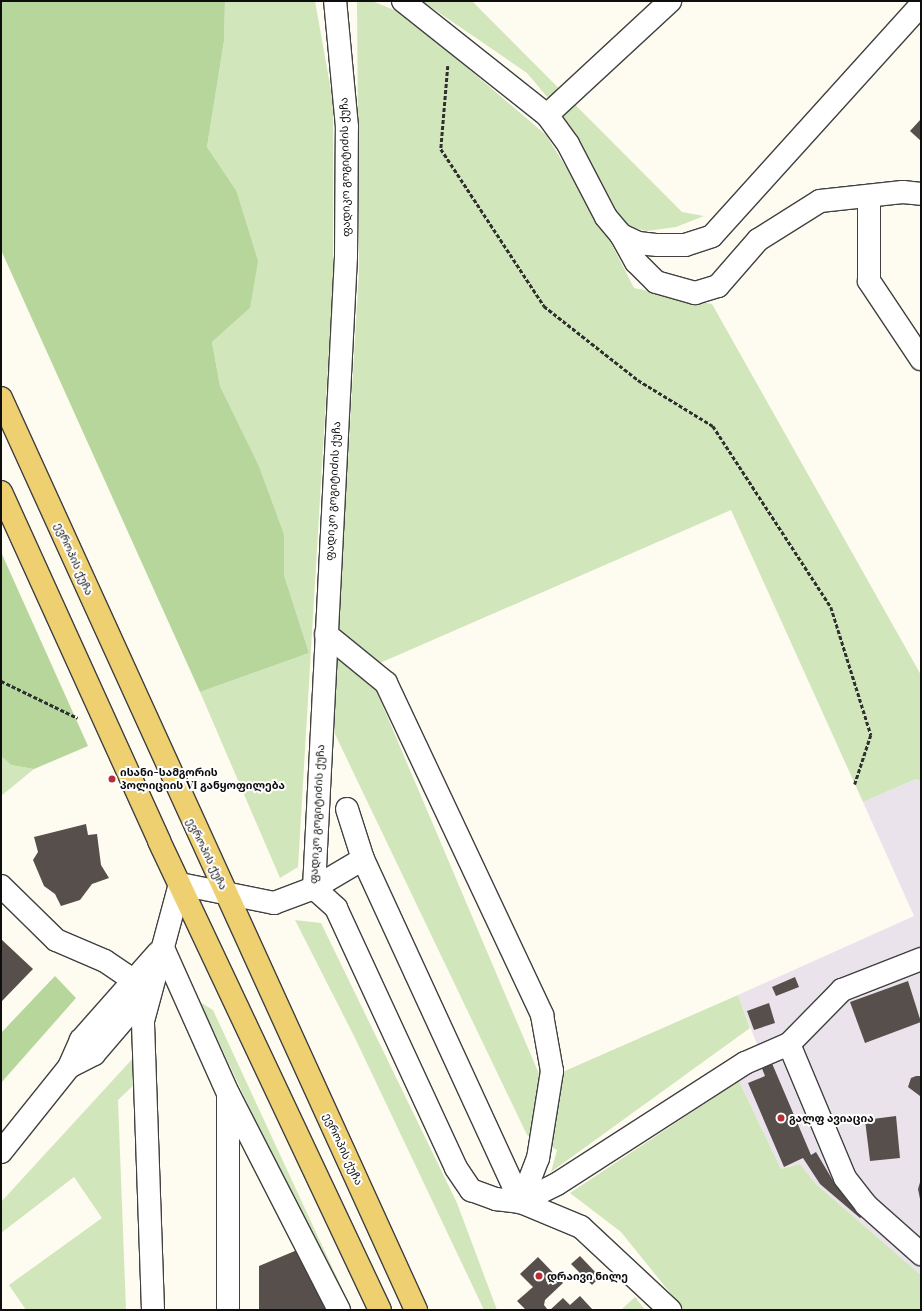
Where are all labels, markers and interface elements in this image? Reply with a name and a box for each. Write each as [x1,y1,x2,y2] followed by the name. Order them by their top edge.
[337,97,353,237] street label: ფადიკო გოგიტიძის ქუჩა
[323,421,343,561] street label: ფადიკო გოგიტიძის ქუჩა
[52,521,96,597] street label: ევროპის ქუჩა
[307,744,327,884] street label: ფადიკო გოგიტიძის ქუჩა
[120,766,285,792] place label: ისანი-სამგორის პოლიციის VI განყოფილება
[107,774,117,784] marker: ისანი-სამგორის პოლიციის VI განყოფილება
[184,816,230,892] street label: ევროპის ქუჩა
[321,1111,365,1187] street label: ევროპის ქუჩა
[789,1111,874,1125] place label: გალფ ავიაცია
[776,1113,786,1123] marker: გალფ ავიაცია
[547,1269,628,1283] place label: დრაივი ნილე
[534,1271,544,1281] marker: დრაივი ნილე

